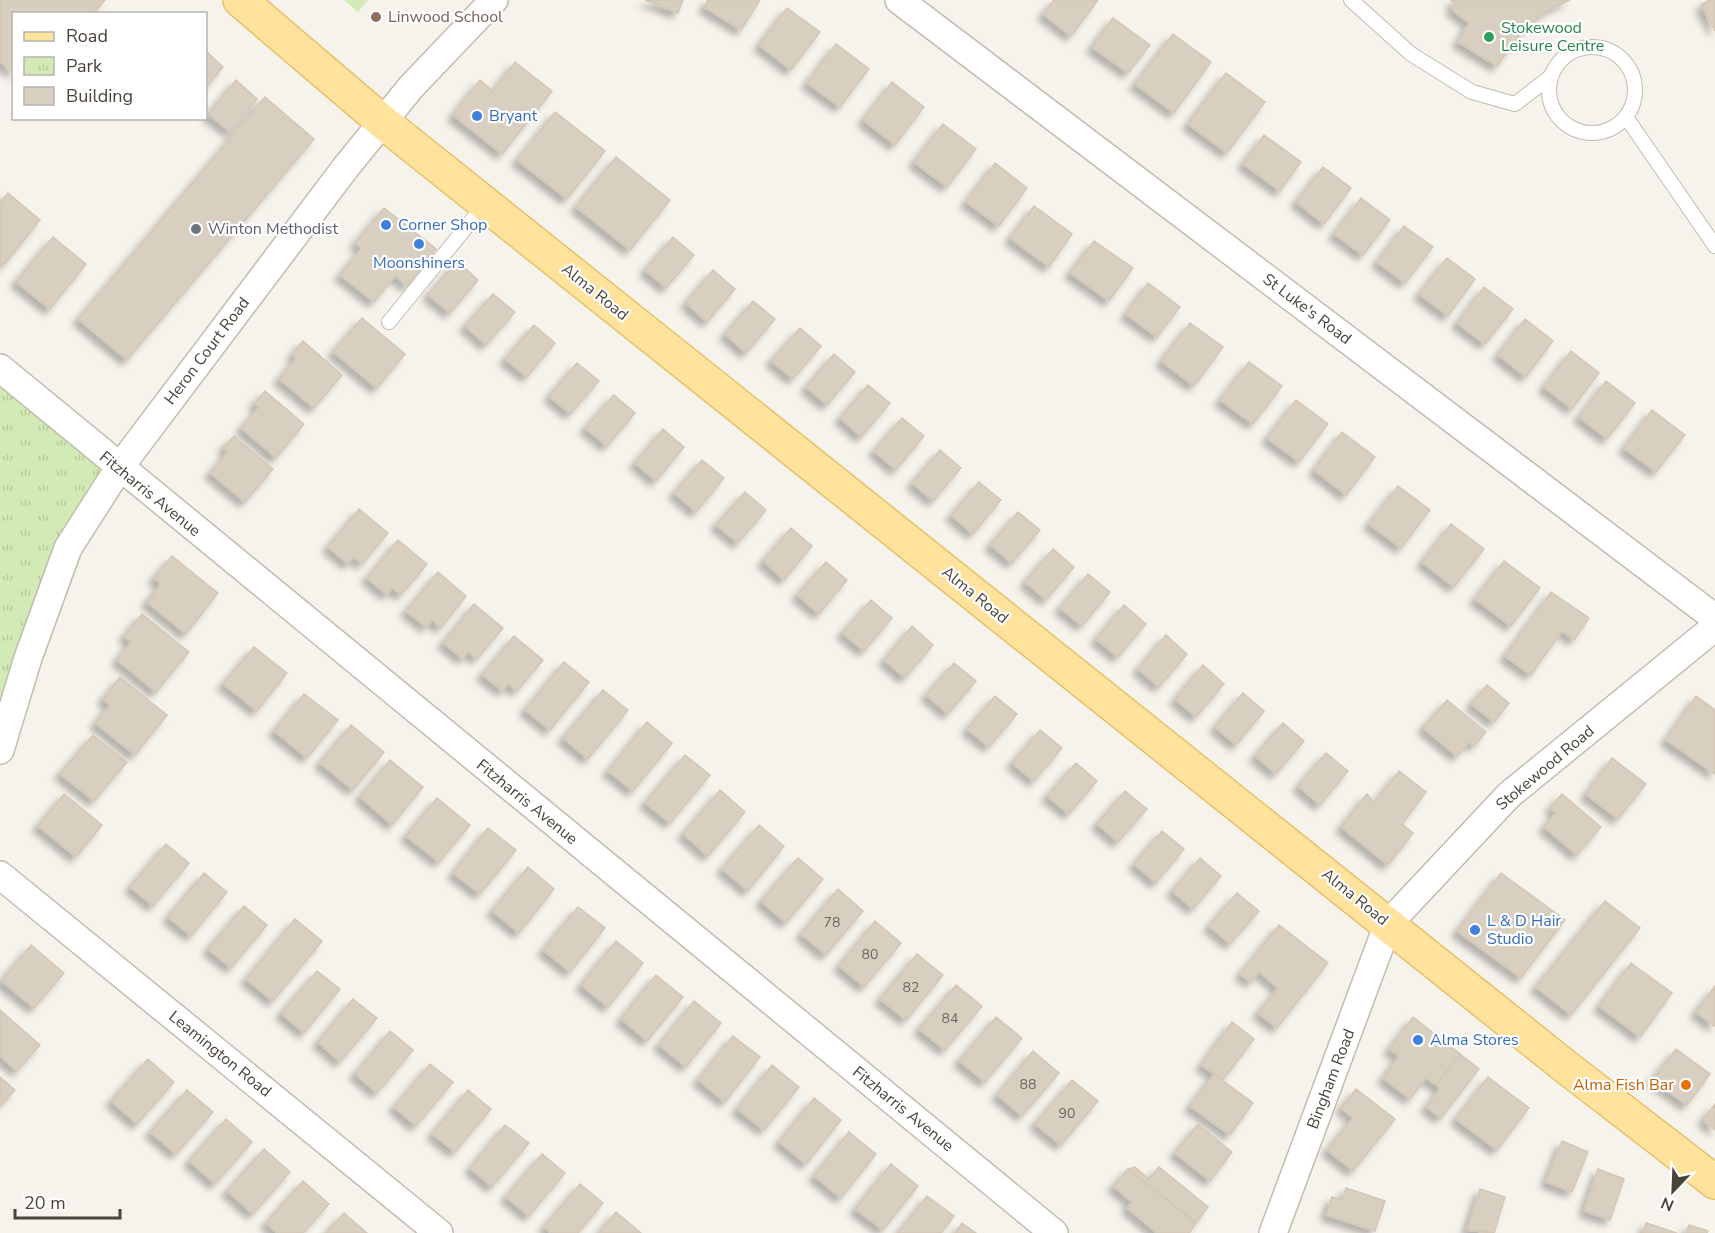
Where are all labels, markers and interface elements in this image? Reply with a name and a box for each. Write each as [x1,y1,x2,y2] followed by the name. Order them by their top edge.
[388,6,503,28] place label: Linwood School
[369,10,383,24] marker: Linwood School
[12,12,207,120] legend
[1501,17,1604,57] place label: Stokewood Leisure Centre
[66,24,108,48] text: Road
[1482,30,1496,44] marker: Stokewood Leisure Centre
[66,54,103,78] text: Park
[66,84,133,108] text: Building
[489,105,538,127] place label: Bryant
[470,109,484,123] marker: Bryant
[398,214,487,236] place label: Corner Shop
[208,218,338,240] place label: Winton Methodist
[379,218,393,232] marker: Corner Shop
[189,222,203,236] marker: Winton Methodist
[412,237,426,251] marker: Moonshiners
[373,252,465,274] place label: Moonshiners
[557,258,633,326] street label: Alma Road
[1258,268,1356,350] street label: St Luke's Road
[159,293,255,409] street label: Heron Court Road
[95,446,205,542] street label: Fitzharris Avenue
[937,561,1013,629] street label: Alma Road
[1491,720,1599,816] street label: Stokewood Road
[472,754,582,850] street label: Fitzharris Avenue
[1317,863,1393,931] street label: Alma Road
[1487,910,1561,950] place label: L & D Hair Studio
[824,913,840,932] house number: 78
[1468,923,1482,937] marker: L & D Hair Studio
[862,945,878,964] house number: 80
[903,978,919,997] house number: 82
[164,1006,276,1102] street label: Leamington Road
[942,1009,958,1028] house number: 84
[1302,1026,1360,1132] street label: Bingham Road
[1430,1029,1519,1051] place label: Alma Stores
[1411,1033,1425,1047] marker: Alma Stores
[848,1061,958,1157] street label: Fitzharris Avenue
[1573,1074,1674,1096] place label: Alma Fish Bar
[1020,1075,1036,1094] house number: 88
[1679,1078,1693,1092] marker: Alma Fish Bar
[1059,1104,1075,1123] house number: 90
[1643,1161,1703,1221] north arrow
[15,1182,120,1220] scale bar
[24,1191,66,1215] text: 20 m
[1658,1191,1677,1216] text: N

